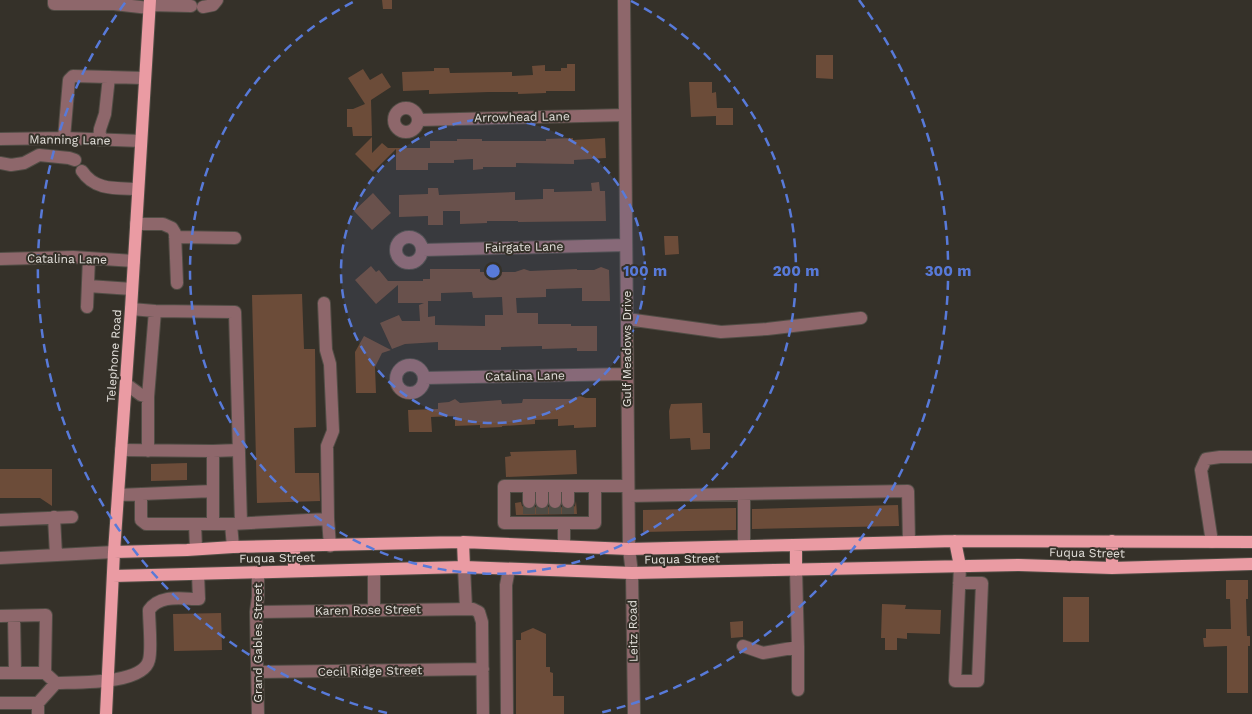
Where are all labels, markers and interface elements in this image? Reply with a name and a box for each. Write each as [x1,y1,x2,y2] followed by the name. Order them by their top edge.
[474,109,570,125] street label: Arrowhead Lane
[29,132,111,148] street label: Manning Lane
[485,239,563,255] street label: Fairgate Lane
[27,251,107,267] street label: Catalina Lane
[484,262,502,280] centre of rings
[623,262,667,280] text: 100 m
[773,262,819,280] text: 200 m
[925,262,971,280] text: 300 m
[620,291,634,407] street label: Gulf Meadows Drive
[104,309,124,403] street label: Telephone Road
[485,368,565,384] street label: Catalina Lane
[1049,545,1125,561] street label: Fuqua Street
[239,550,315,566] street label: Fuqua Street
[644,551,720,567] street label: Fuqua Street
[251,583,265,703] street label: Grand Gables Street
[625,600,641,662] street label: Leitz Road
[315,602,421,618] street label: Karen Rose Street
[318,663,422,679] street label: Cecil Ridge Street

